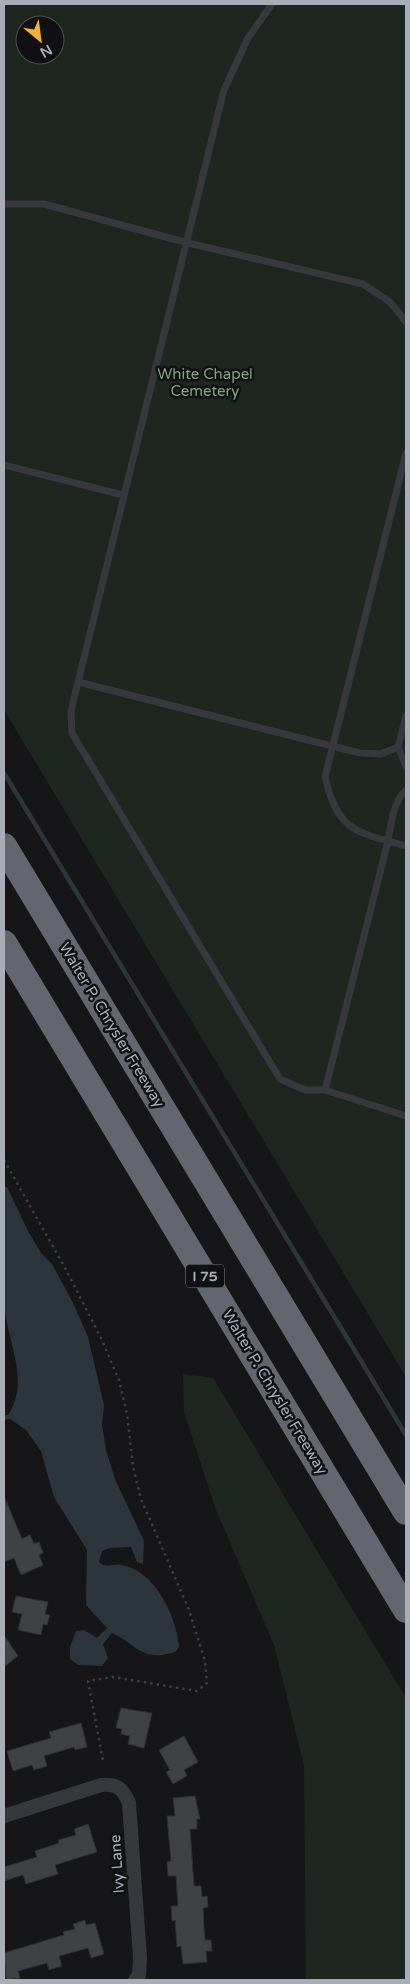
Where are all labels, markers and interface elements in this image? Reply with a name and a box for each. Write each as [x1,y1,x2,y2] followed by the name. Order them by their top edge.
[15,15,65,65] north arrow
[37,41,55,61] text: N
[157,365,253,400] park label: White Chapel Cemetery
[56,939,168,1111] street label: Walter P. Chrysler Freeway
[186,1264,224,1288] road number: I 75
[219,1306,331,1478] street label: Walter P. Chrysler Freeway
[106,1834,128,1894] street label: Ivy Lane

